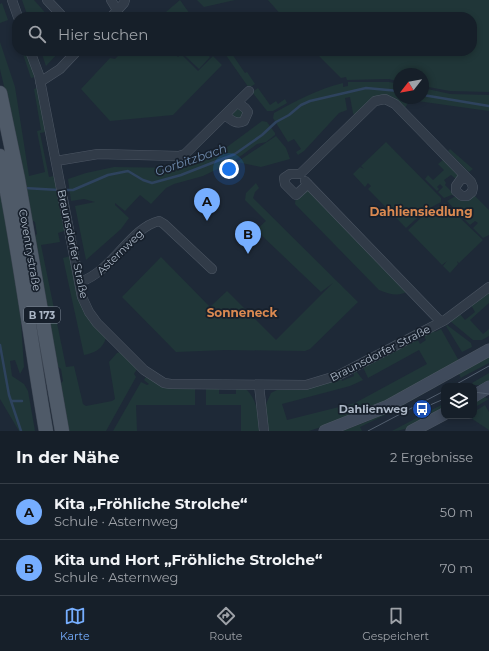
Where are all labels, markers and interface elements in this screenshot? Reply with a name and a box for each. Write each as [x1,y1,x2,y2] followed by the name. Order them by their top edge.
[12,12,477,56] search box
[26,23,48,45] icon: search
[58,25,148,44] text: Hier suchen
[393,68,429,104] north arrow
[153,140,229,179] water label: Gorbitzbach
[219,159,239,179] your location
[55,188,91,300] street label: Braunsdorfer Straße
[194,188,220,221] pin: A
[369,204,473,219] district label: Dahliensiedlung
[16,208,44,293] street label: Coventrystraße
[235,221,261,254] pin: B
[94,226,146,278] street label: Asternweg
[207,305,277,320] district label: Sonneneck
[24,307,60,323] road number: B 173
[327,321,433,384] street label: Braunsdorfer Straße
[441,383,477,419] map controls
[441,383,477,419] button: layers
[411,398,433,420] bus stop icon: Dahlienweg
[339,402,408,416] place label: Dahlienweg
[16,447,120,467] text: In der Nähe
[390,449,473,465] text: 2 Ergebnisse
[54,494,248,513] text: Kita „Fröhliche Strolche“
[24,504,34,520] text: A
[440,504,473,520] text: 50 m
[54,513,178,529] text: Schule · Asternweg
[54,550,322,569] text: Kita und Hort „Fröhliche Strolche“
[24,560,34,576] text: B
[440,560,473,576] text: 70 m
[54,569,178,585] text: Schule · Asternweg
[60,605,90,643] tab: Karte
[209,605,242,643] tab: Route
[362,605,429,643] tab: Gespeichert

